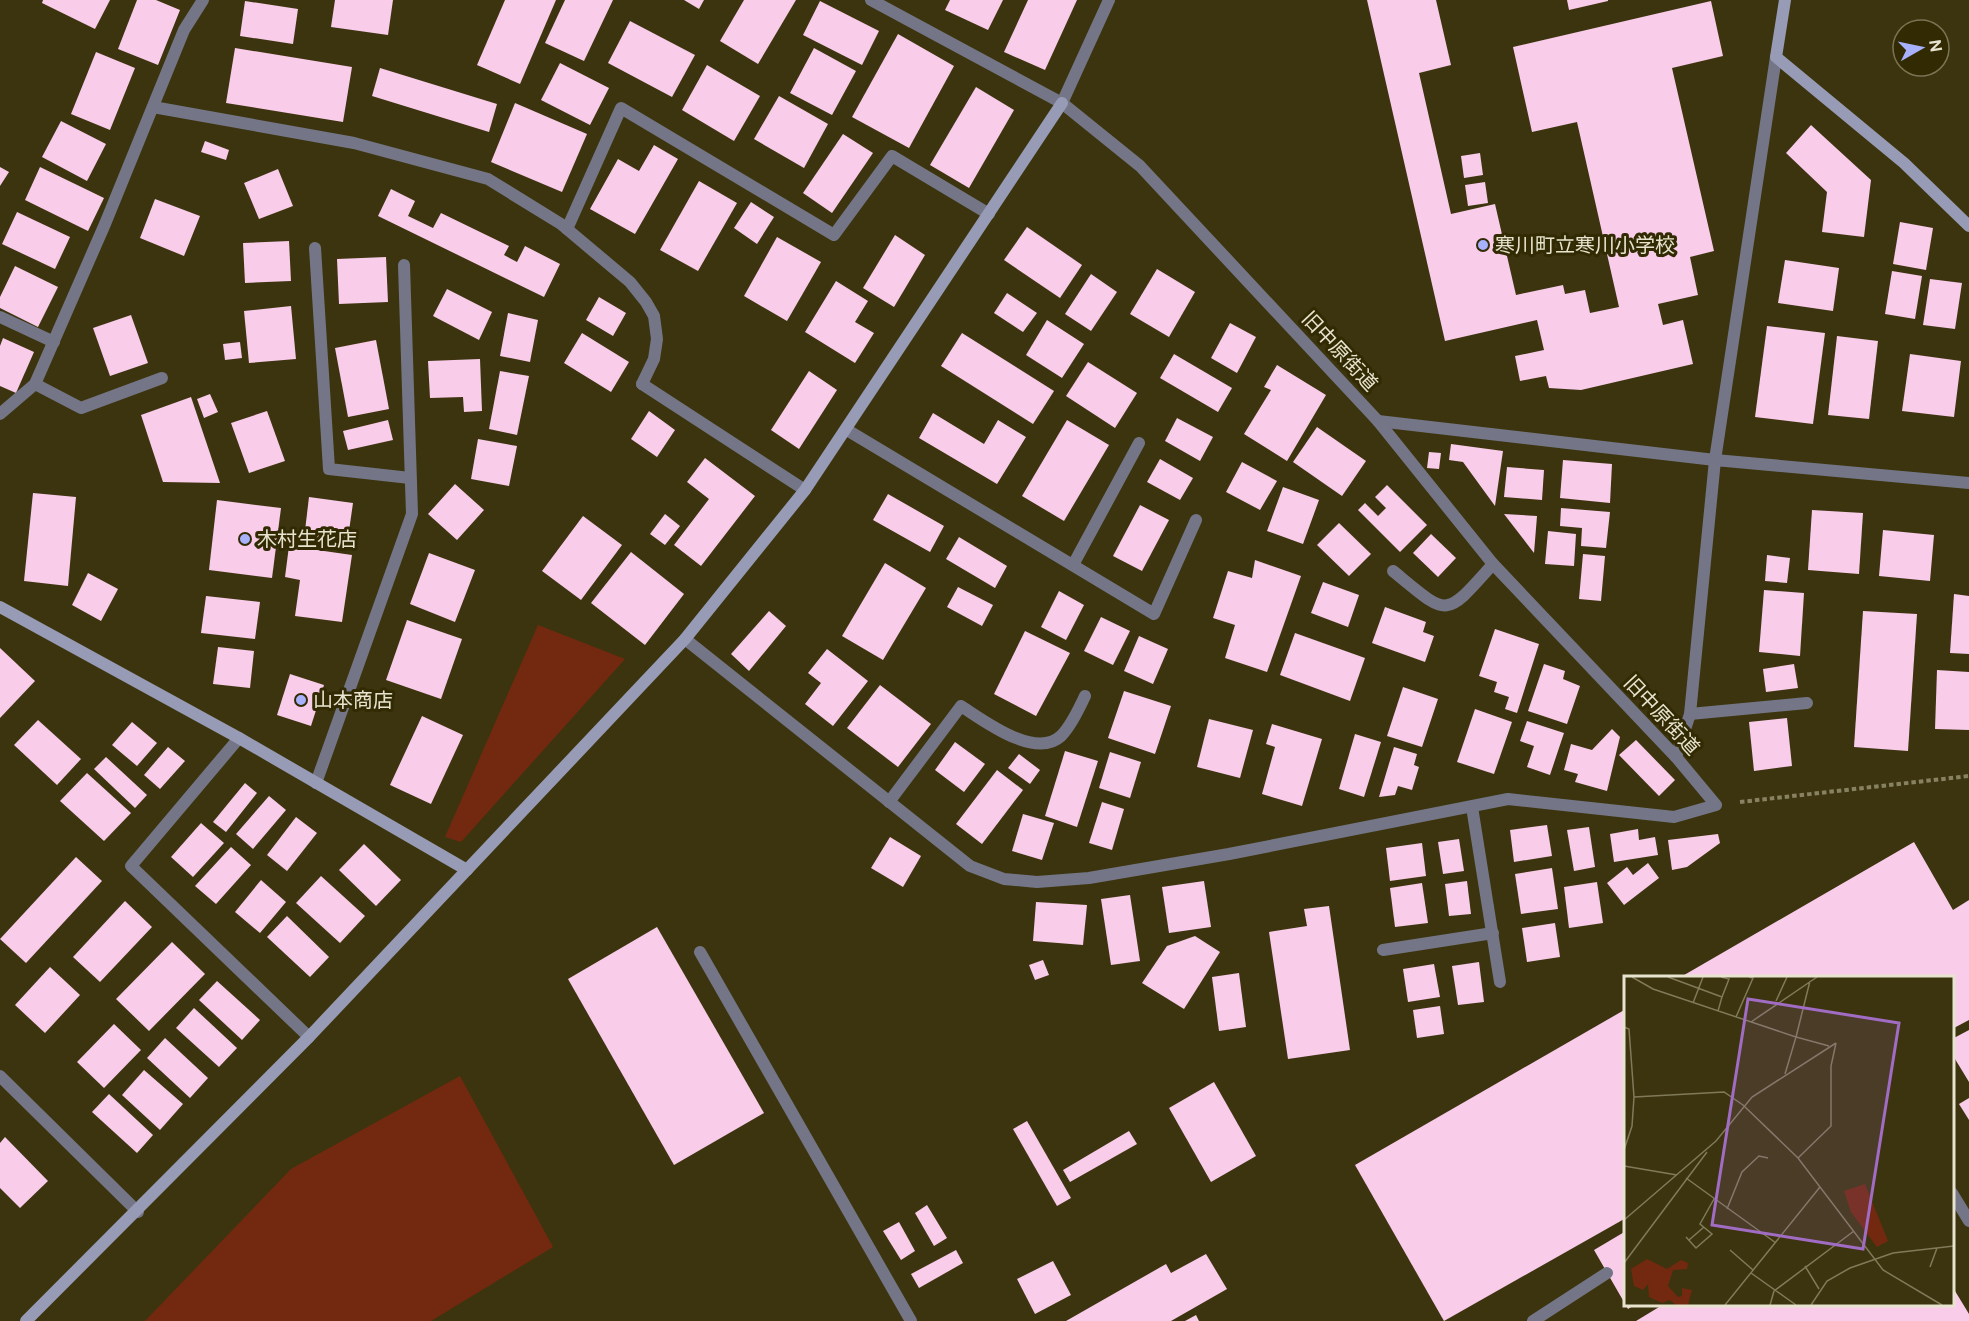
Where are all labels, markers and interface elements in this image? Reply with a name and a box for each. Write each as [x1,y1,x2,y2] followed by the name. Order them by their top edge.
[1891,18,1951,78] north arrow
[1925,38,1946,53] text: N
[1495,233,1675,257] place label: 寒川町立寒川小学校
[1476,238,1490,252] marker: 寒川町立寒川小学校
[1297,306,1383,396] street label: 旧中原街道
[257,527,357,551] place label: 木村生花店
[238,532,252,546] marker: 木村生花店
[1619,670,1705,760] street label: 旧中原街道
[313,688,393,712] place label: 山本商店
[294,693,308,707] marker: 山本商店
[1624,976,1954,1306] inset map

